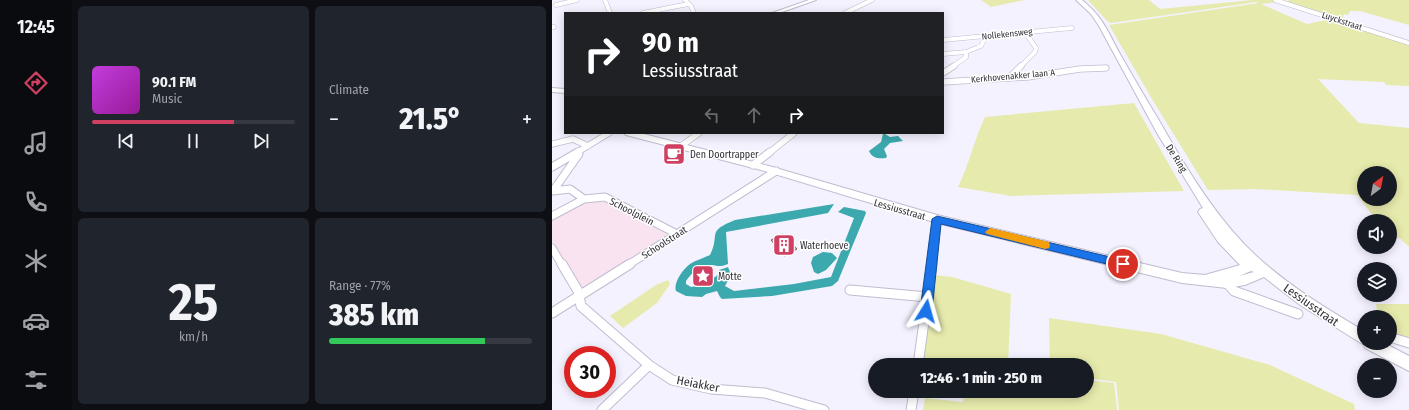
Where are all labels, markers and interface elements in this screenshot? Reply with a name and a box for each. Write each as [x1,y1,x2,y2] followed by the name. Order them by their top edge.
[1321,10,1364,32] street label: Luyckstraat
[17,16,55,38] text: 12:45
[642,26,699,59] text: 90 m
[981,26,1034,42] street label: Nollekensweg
[576,28,628,80] icon: right
[642,60,738,82] text: Lessiusstraat
[971,67,1056,85] street label: Kerkhovenakker laan A
[22,69,50,97] icon: directions
[152,73,196,91] text: 90.1 FM
[329,82,369,97] text: Climate
[152,91,182,106] text: Music
[399,101,462,137] text: 21.5°
[701,104,723,126] icon: left
[743,104,765,126] icon: ahead
[785,104,807,126] icon: right
[329,106,339,133] text: −
[522,106,532,133] text: +
[22,129,50,157] icon: music
[115,130,137,152] icon: previous
[182,130,204,152] icon: pause
[250,130,272,152] icon: next
[661,141,687,167] cafe icon: Den Doortrapper
[1163,142,1190,175] street label: De Ring
[690,149,759,161] place label: Den Doortrapper
[1357,166,1397,206] north arrow
[1357,166,1397,398] map controls
[22,188,50,216] icon: phone
[607,196,656,228] street label: Schoolplein
[872,197,928,223] street label: Lessiusstraat
[1357,214,1397,254] button: sound
[640,223,690,262] street label: Schoolstraat
[771,232,797,258] building icon: Waterhoeve
[800,240,848,252] place label: Waterhoeve
[22,247,50,275] icon: climate
[1106,247,1140,281] pin
[1112,253,1134,275] icon: arrive
[1357,262,1397,302] button: layers
[690,263,716,289] place icon: Motte
[169,271,218,334] text: 25
[718,271,742,283] place label: Motte
[329,278,391,293] text: Range · 77%
[1281,281,1341,329] street label: Lessiusstraat
[905,290,947,332] position arrow
[329,297,419,333] text: 385 km
[22,307,50,335] icon: car
[1357,310,1397,350] button: +
[179,329,208,344] text: km/h
[564,346,616,398] speed limit sign: 30
[1357,358,1397,398] button: −
[22,366,50,394] icon: filters
[920,369,1042,387] text: 12:46 · 1 min · 250 m
[675,373,721,395] street label: Heiakker

